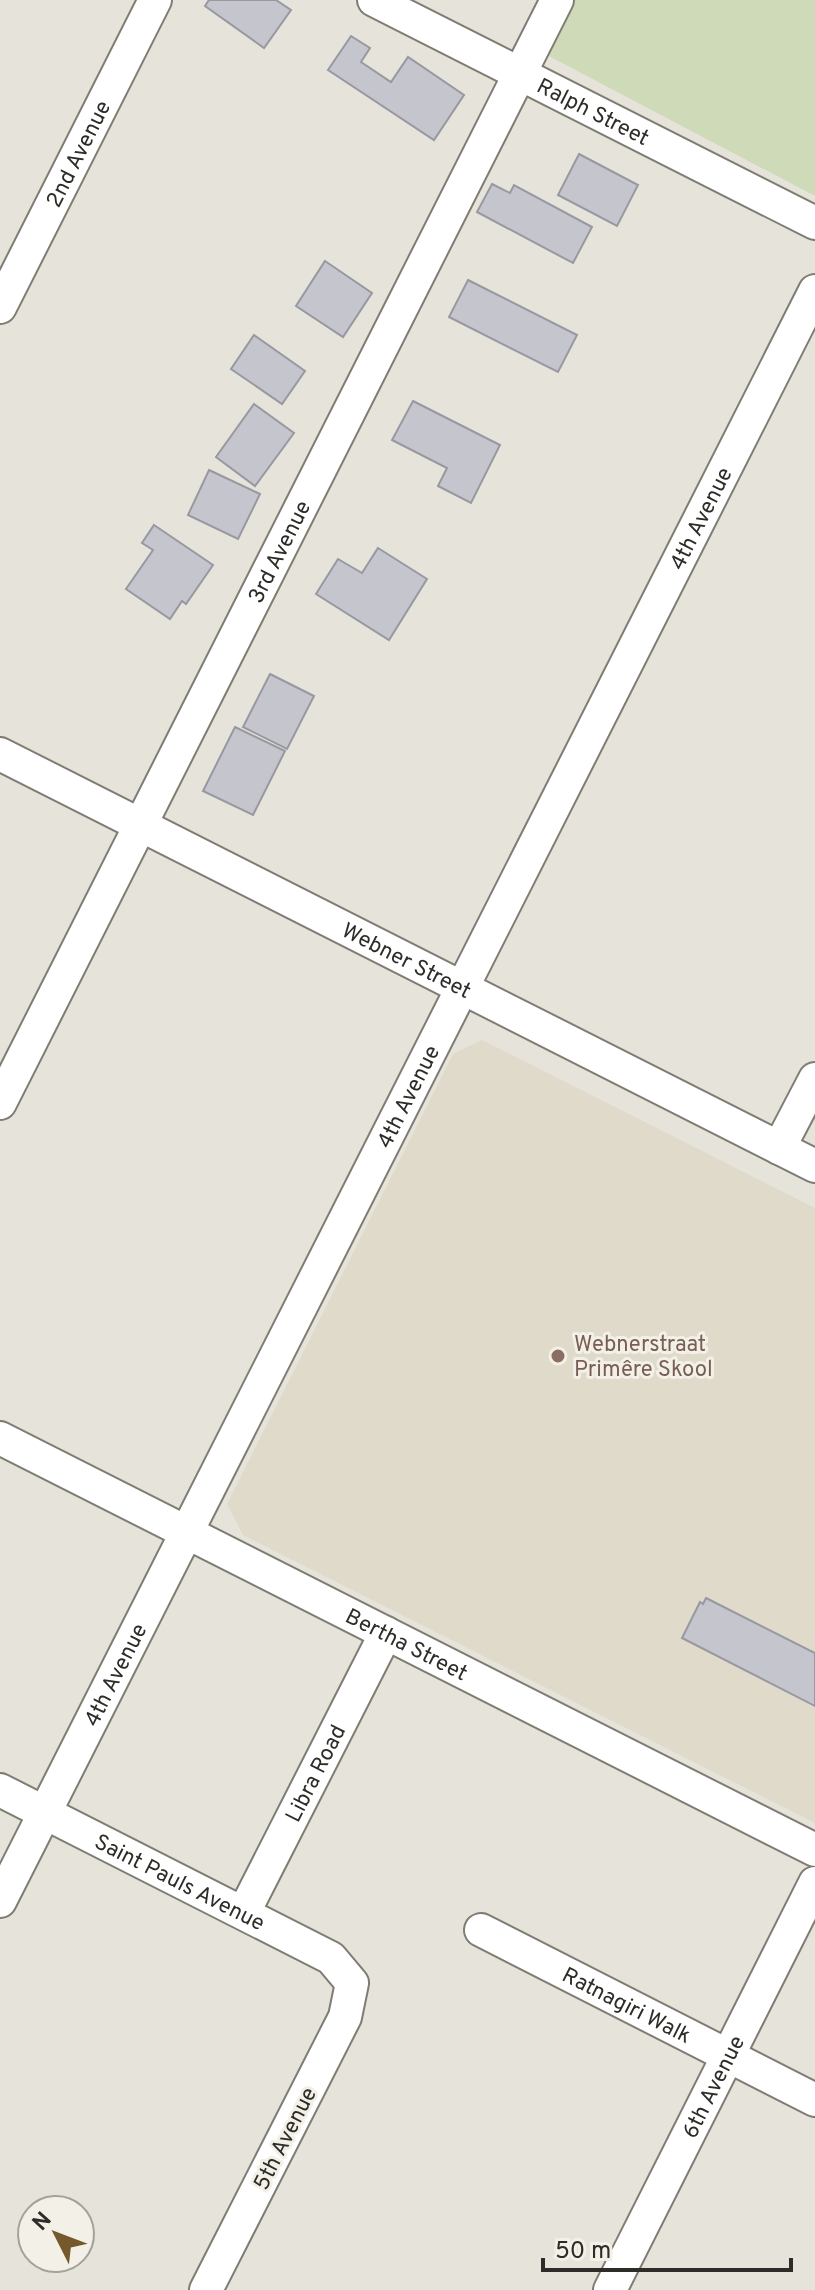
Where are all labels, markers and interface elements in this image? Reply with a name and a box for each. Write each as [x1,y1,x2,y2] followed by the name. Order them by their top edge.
[532,74,653,153] street label: Ralph Street
[41,97,118,213] street label: 2nd Avenue
[665,463,740,575] street label: 4th Avenue
[244,497,318,608] street label: 3rd Avenue
[337,918,475,1006] street label: Webner Street
[372,1041,447,1153] street label: 4th Avenue
[574,1332,713,1384] place label: Webnerstraat Primêre Skool
[549,1347,567,1365] marker: Webnerstraat Primêre Skool
[340,1604,471,1688] street label: Bertha Street
[80,1620,154,1731] street label: 4th Avenue
[281,1721,353,1827] street label: Libra Road
[89,1829,269,1938] street label: Saint Pauls Avenue
[557,1963,695,2051] street label: Ratnagiri Walk
[678,2032,752,2143] street label: 6th Avenue
[249,2083,324,2195] street label: 5th Avenue
[16,2194,96,2274] north arrow
[28,2207,58,2237] text: N
[543,2222,791,2272] scale bar
[555,2237,611,2267] text: 50 m

